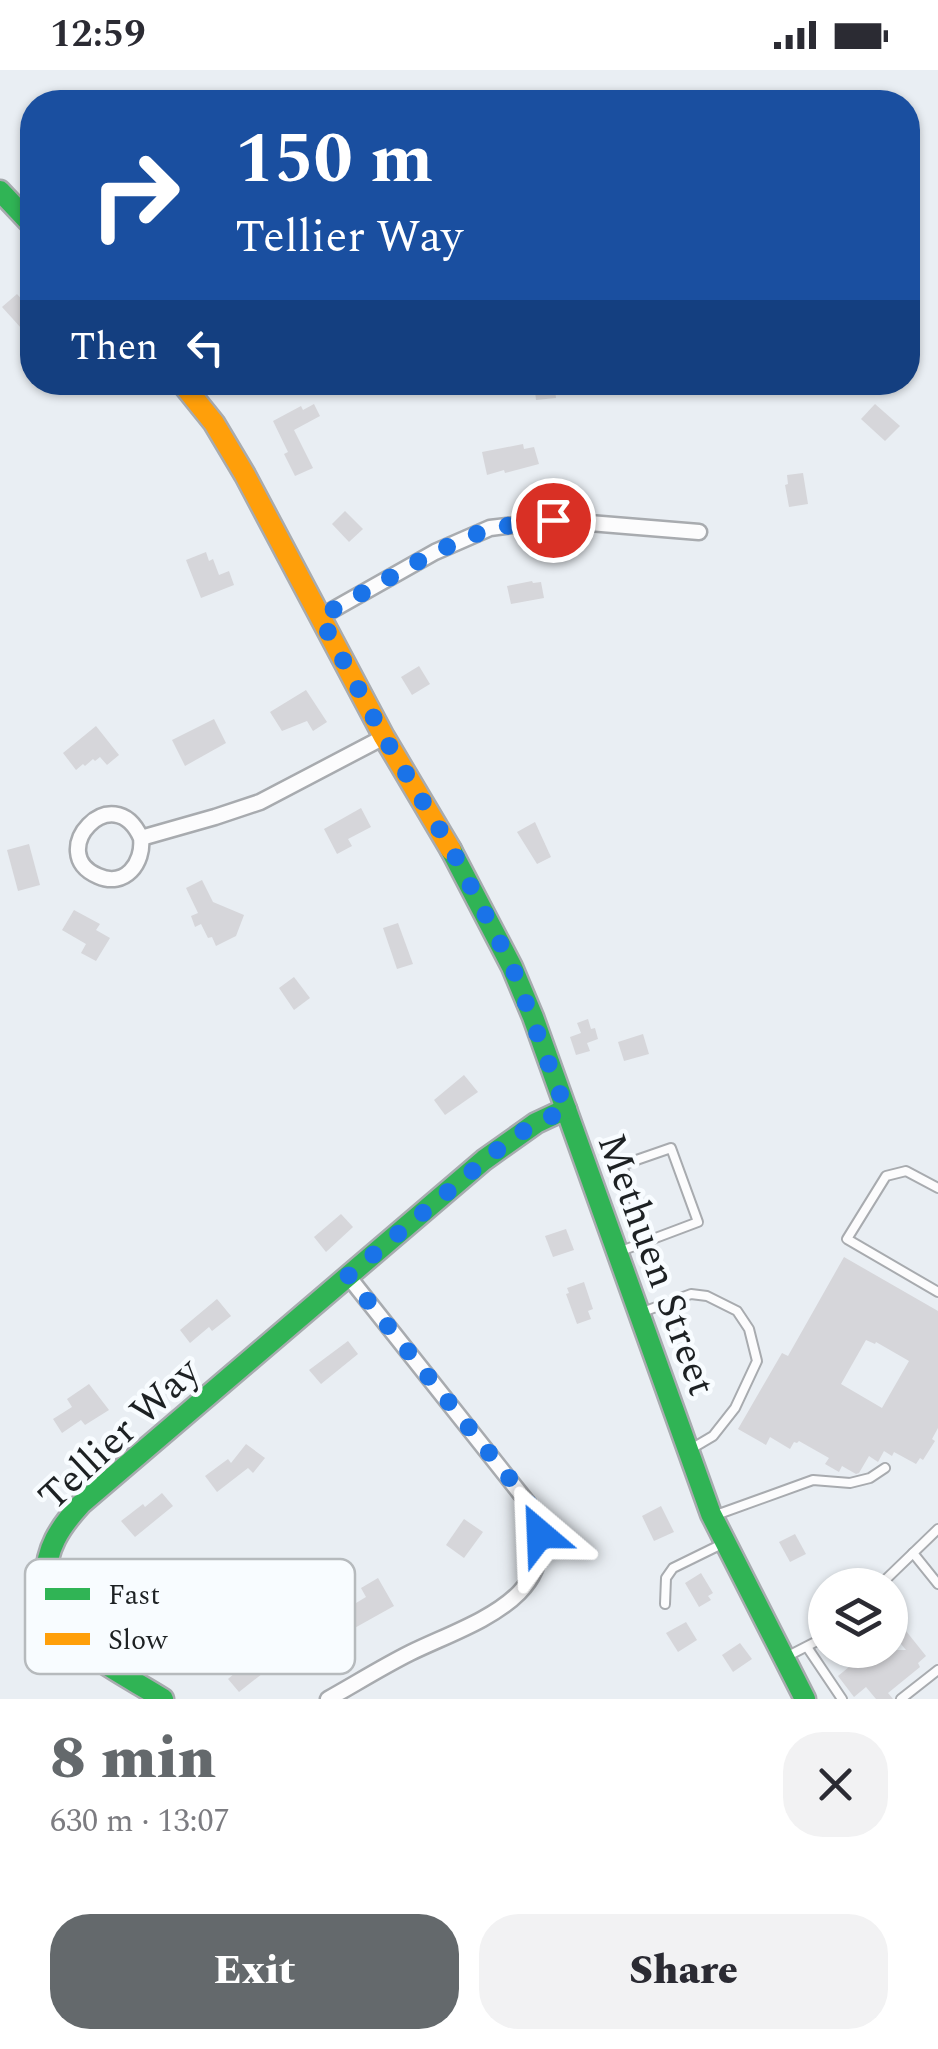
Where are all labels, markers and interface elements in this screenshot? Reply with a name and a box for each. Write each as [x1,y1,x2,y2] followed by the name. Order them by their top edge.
[50,6,145,64] text: 12:59
[235,107,433,213] text: 150 m
[70,130,200,260] icon: right
[235,203,463,272] text: Tellier Way
[70,319,158,377] text: Then
[178,320,233,375] icon: left
[511,478,596,563] pin
[526,493,581,548] icon: arrive
[580,1125,731,1405] street label: Methuen Street
[25,1342,216,1526] street label: Tellier Way
[488,1482,592,1586] position arrow
[25,1559,355,1674] legend
[808,1568,908,1668] map controls
[808,1568,908,1668] button: layers
[108,1574,160,1617] text: Fast
[108,1619,168,1662] text: Slow
[50,1713,216,1805] text: 8 min
[783,1732,888,1837] button: close
[50,1797,230,1846] text: 630 m · 13:07
[50,1914,459,2029] button: Exit
[479,1914,888,2029] button: Share

